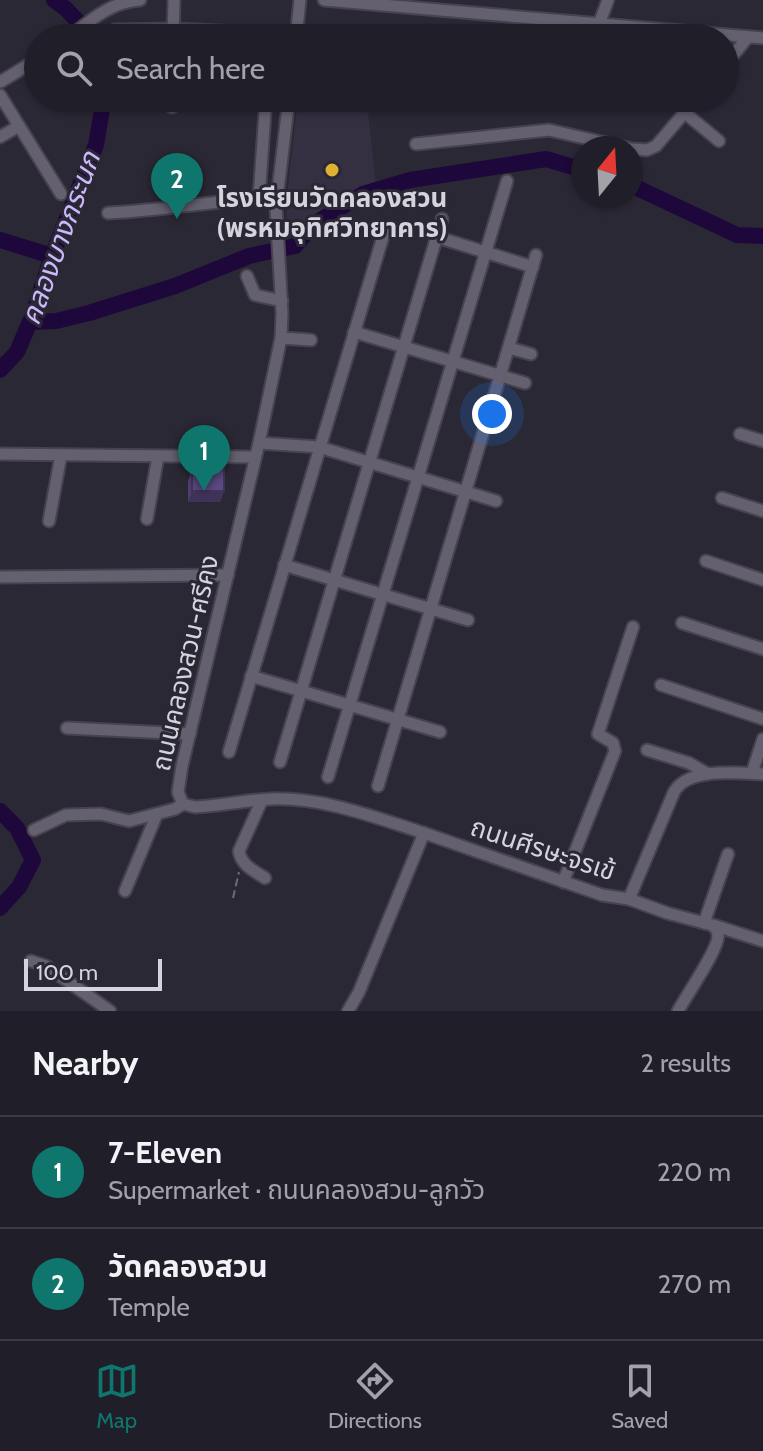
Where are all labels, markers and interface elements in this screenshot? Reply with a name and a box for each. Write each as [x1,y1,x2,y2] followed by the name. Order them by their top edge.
[24,24,739,112] search box
[52,46,96,90] icon: search
[116,50,265,87] text: Search here
[571,136,643,208] north arrow
[13,146,107,329] water label: คลองบางกระนก
[151,153,203,219] pin: 2
[323,161,341,179] marker: โรงเรียนวัดคลองสวน (พรหมอุทิศวิทยาคาร)
[217,182,447,244] place label: โรงเรียนวัดคลองสวน (พรหมอุทิศวิทยาคาร)
[472,394,512,434] your location
[178,425,230,491] pin: 1
[145,552,225,774] street label: ถนนคลองสวน-ศรีคง
[467,811,619,887] street label: ถนนศีรษะจรเข้
[24,955,162,991] scale bar
[36,959,98,986] text: 100 m
[32,1042,139,1084] text: Nearby
[640,1047,731,1079] text: 2 results
[108,1134,222,1171] text: 7-Eleven
[53,1156,63,1188] text: 1
[657,1156,731,1188] text: 220 m
[108,1174,485,1206] text: Supermarket · ถนนคลองสวน-ลูกวัว
[108,1248,268,1285] text: วัดคลองสวน
[51,1268,65,1300] text: 2
[658,1268,731,1300] text: 270 m
[108,1291,190,1323] text: Temple
[95,1359,139,1434] tab: Map
[328,1359,422,1434] tab: Directions
[611,1359,668,1434] tab: Saved

